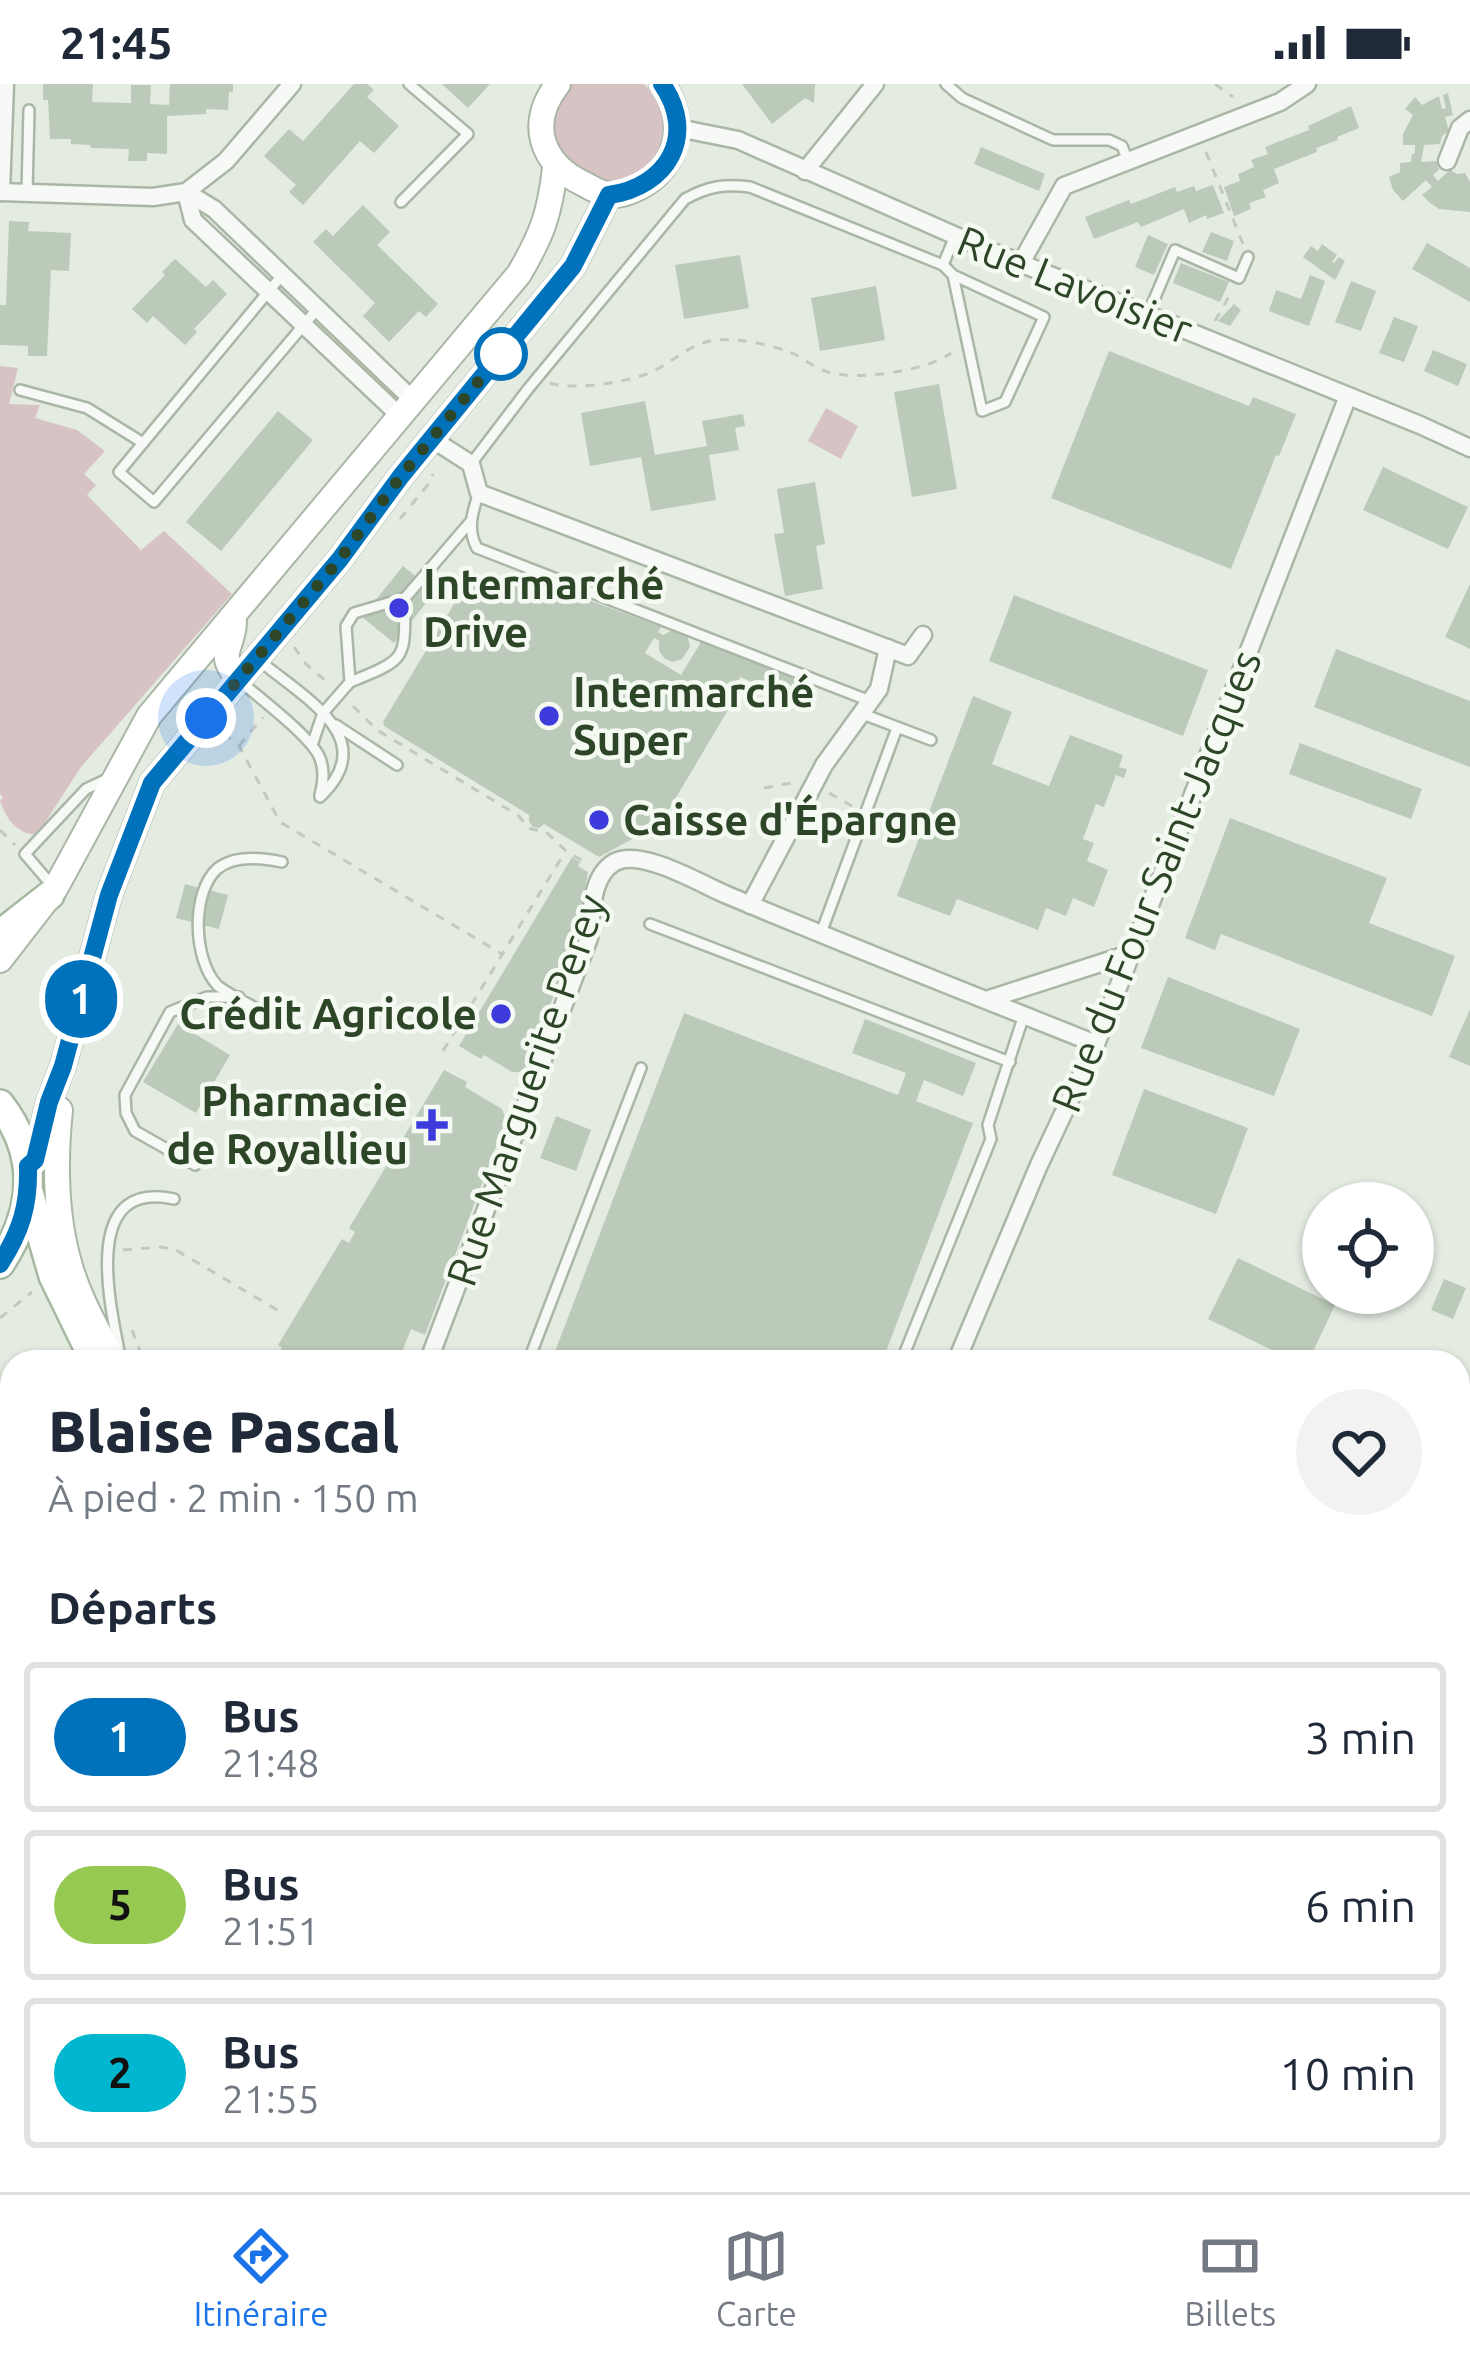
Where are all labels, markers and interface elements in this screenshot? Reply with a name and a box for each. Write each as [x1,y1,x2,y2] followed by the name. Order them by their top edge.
[60,17,173,68] text: 21:45
[951,216,1199,353] street label: Rue Lavoisier
[476,329,526,379] unlabelled marker
[423,560,664,655] place label: Intermarché Drive
[386,595,412,621] marker: Intermarché Drive
[1041,643,1270,1118] street label: Rue du Four Saint-Jacques
[573,668,814,763] place label: Intermarché Super
[176,688,236,748] your location
[536,703,562,729] marker: Intermarché Super
[623,793,957,843] place label: Caisse d'Épargne
[586,807,612,833] marker: Caisse d'Épargne
[437,888,615,1291] street label: Rue Marguerite Perey
[42,960,120,1038] line badge: 1
[69,975,93,1022] text: 1
[179,990,477,1037] place label: Crédit Agricole
[488,1001,514,1027] marker: Crédit Agricole
[166,1077,408,1172] place label: Pharmacie de Royallieu
[419,1112,445,1138] marker: Pharmacie de Royallieu
[1302,1182,1434,1314] map controls
[1302,1182,1434,1314] button: locate
[1296,1389,1422,1515] button: heart
[48,1399,399,1463] text: Blaise Pascal
[48,1476,419,1519] text: À pied · 2 min · 150 m
[48,1582,217,1633] text: Départs
[222,1690,299,1741] text: Bus
[1305,1712,1416,1763] text: 3 min
[108,1713,132,1760] text: 1
[222,1741,320,1784] text: 21:48
[222,1858,299,1909] text: Bus
[1305,1880,1416,1931] text: 6 min
[108,1881,132,1928] text: 5
[222,1909,320,1952] text: 21:51
[222,2026,299,2077] text: Bus
[1279,2048,1416,2099] text: 10 min
[108,2049,132,2096] text: 2
[222,2077,320,2120] text: 21:55
[194,2223,328,2332] tab: Itinéraire
[716,2223,797,2332] tab: Carte
[1184,2223,1276,2332] tab: Billets

